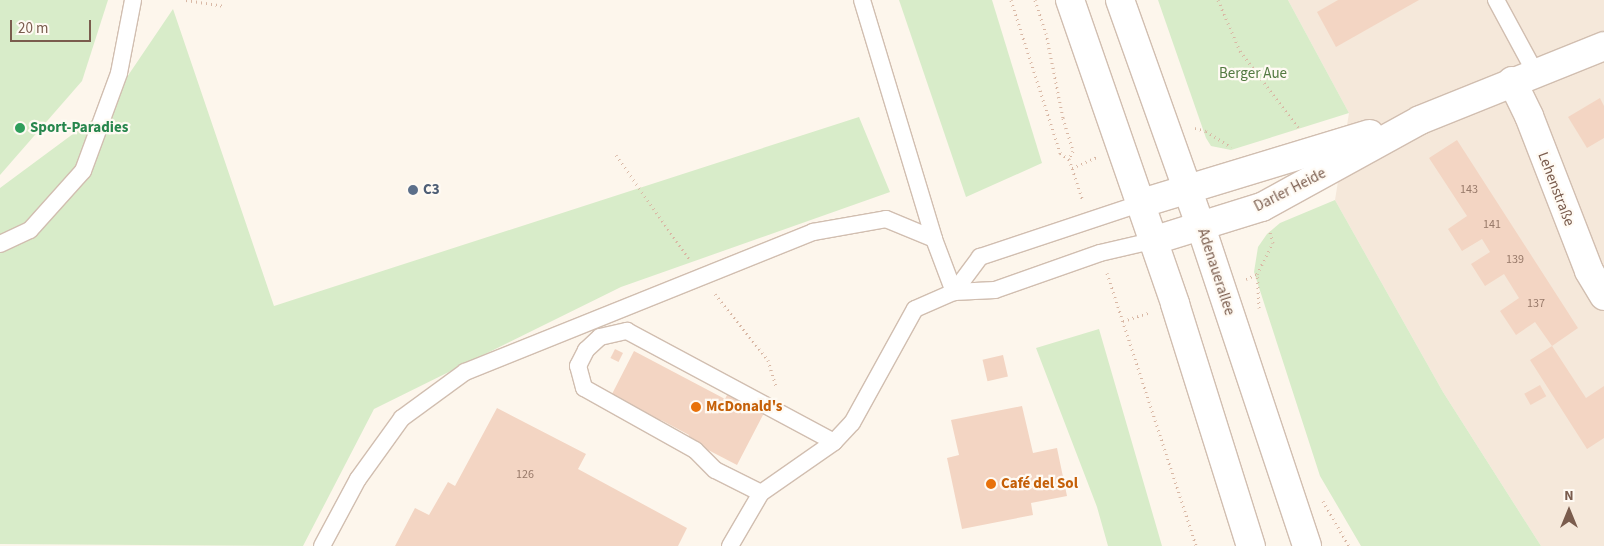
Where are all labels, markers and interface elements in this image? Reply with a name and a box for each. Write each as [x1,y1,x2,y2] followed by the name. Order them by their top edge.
[12,10,94,42] scale bar
[18,18,48,39] text: 20 m
[1219,65,1287,83] park label: Berger Aue
[30,119,128,137] place label: Sport-Paradies
[14,122,26,134] marker: Sport-Paradies
[1534,149,1578,229] street label: Lehenstraße
[1251,164,1329,216] street label: Darler Heide
[423,181,440,199] place label: C3
[1460,183,1478,197] house number: 143
[407,184,419,196] marker: C3
[1483,218,1501,232] house number: 141
[1194,226,1238,318] street label: Adenauerallee
[1506,253,1524,267] house number: 139
[1527,297,1545,311] house number: 137
[706,398,783,416] place label: McDonald's
[690,401,702,413] marker: McDonald's
[516,468,534,482] house number: 126
[1001,475,1078,493] place label: Café del Sol
[985,478,997,490] marker: Café del Sol
[1544,486,1594,536] north arrow
[1564,486,1574,506] text: N

